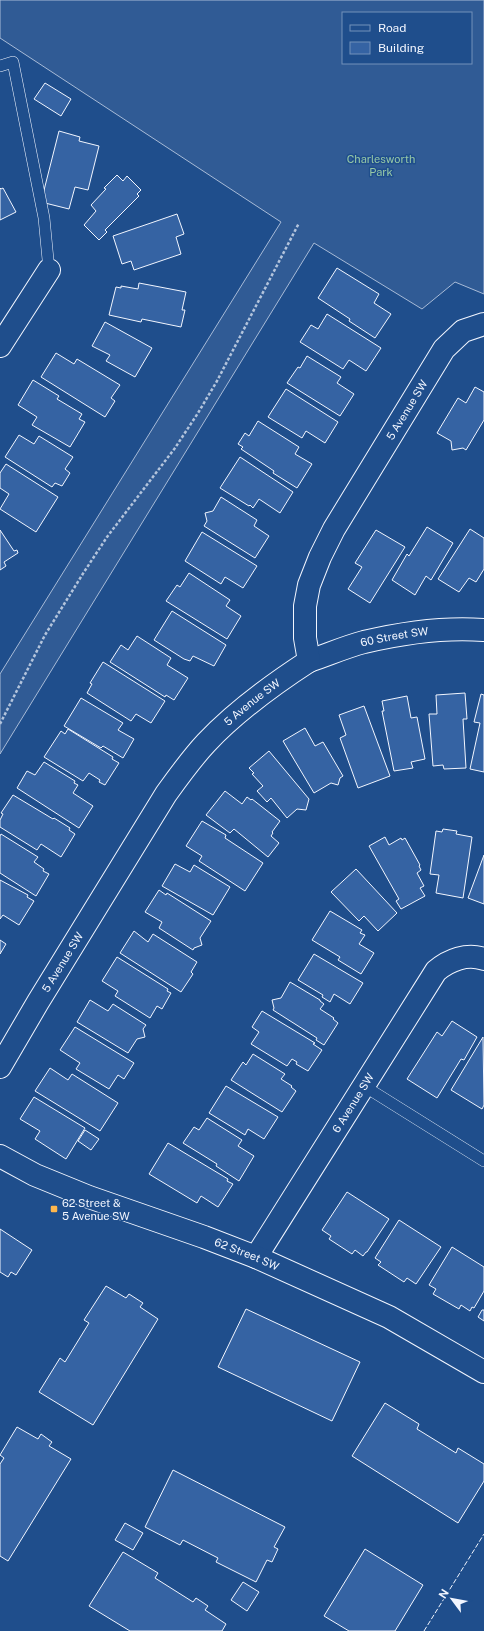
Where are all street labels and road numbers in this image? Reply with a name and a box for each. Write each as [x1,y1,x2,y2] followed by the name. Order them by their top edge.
[384,377,430,442] street label: 5 Avenue SW
[359,625,429,649] street label: 60 Street SW
[222,676,283,728] street label: 5 Avenue SW
[40,930,86,994] street label: 5 Avenue SW
[330,1071,376,1135] street label: 6 Avenue SW
[213,1236,281,1273] street label: 62 Street SW

